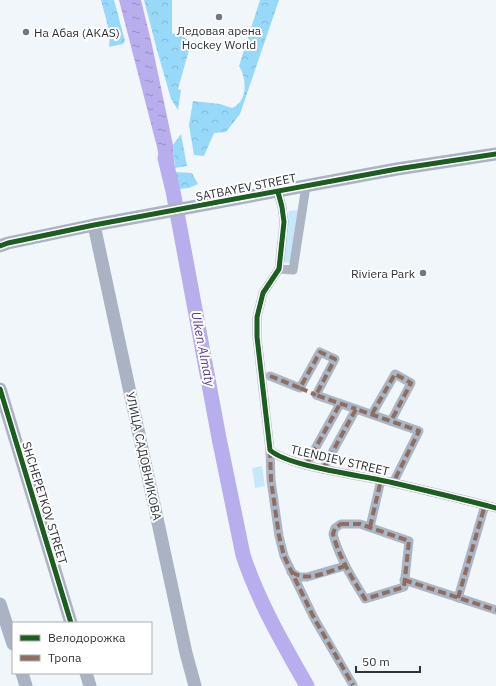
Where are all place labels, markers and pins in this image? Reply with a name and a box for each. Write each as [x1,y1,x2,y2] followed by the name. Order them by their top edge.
[214,12,224,22] marker: Ледовая арена Hockey World
[177,23,262,52] place label: Ледовая арена Hockey World
[34,25,120,40] place label: На Абая (AKAS)
[21,27,31,37] marker: На Абая (AKAS)
[351,266,416,281] place label: Riviera Park
[418,268,428,278] marker: Riviera Park

